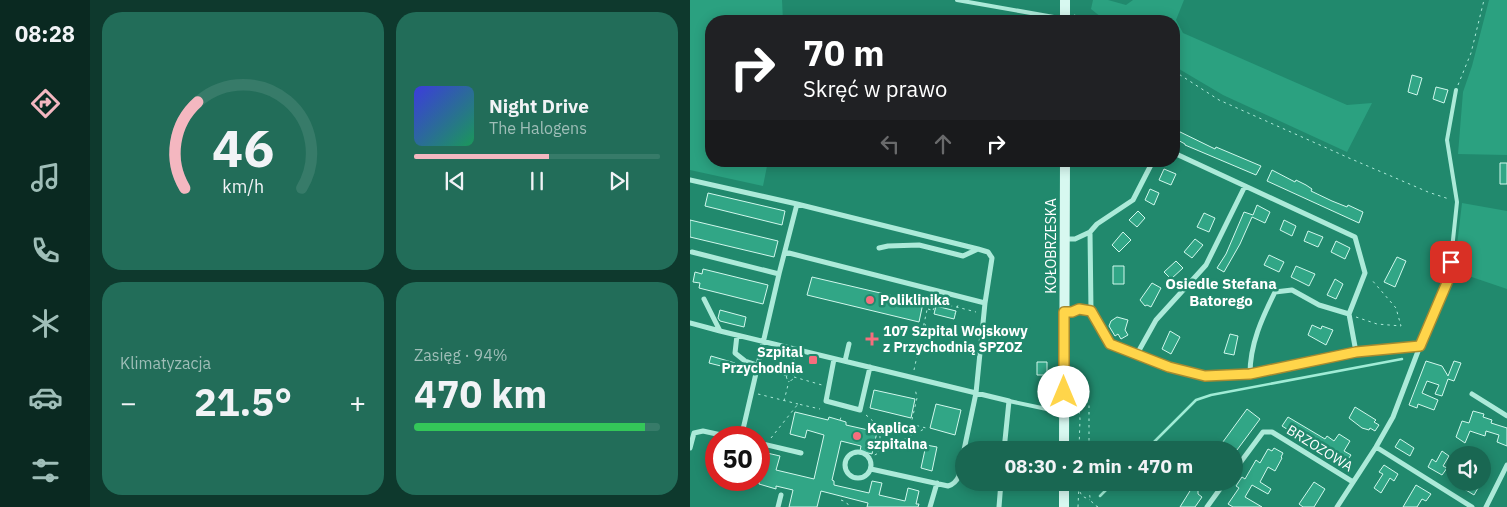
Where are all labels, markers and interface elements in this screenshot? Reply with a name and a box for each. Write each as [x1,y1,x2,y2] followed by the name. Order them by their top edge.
[15,19,75,48] text: 08:28
[803,30,885,76] text: 70 m
[720,35,785,100] icon: right
[803,74,947,103] text: Skręć w prawo
[28,86,63,121] icon: directions
[489,94,589,118] text: Night Drive
[212,114,274,181] text: 46
[489,118,587,138] text: The Halogens
[876,130,904,158] icon: left
[929,130,957,158] icon: ahead
[982,130,1010,158] icon: right
[28,160,63,195] icon: music
[441,167,469,195] icon: previous
[523,167,551,195] icon: pause
[605,167,633,195] icon: next
[222,175,264,198] text: km/h
[1042,198,1060,294] street label: KOŁOBRZESKA
[28,233,63,268] icon: phone
[1430,241,1472,283] pin
[1437,248,1465,276] icon: arrive
[1165,274,1277,310] district label: Osiedle Stefana Batorego
[880,291,950,309] place label: Poliklinika
[864,294,876,306] marker: Poliklinika
[28,306,63,341] icon: climate
[883,322,1028,356] place label: 107 Szpital Wojskowy z Przychodnią SPZOZ
[865,332,879,346] marker: 107 Szpital Wojskowy z Przychodnią SPZOZ
[721,343,803,377] place label: Szpital Przychodnia
[414,345,508,365] text: Zasięg · 94%
[120,353,211,373] text: Klimatyzacja
[807,354,819,366] marker: Szpital Przychodnia
[1037,365,1089,417] position arrow
[414,369,547,418] text: 470 km
[194,377,292,426] text: 21.5°
[28,380,63,415] icon: car
[120,384,137,421] text: −
[349,384,366,421] text: +
[867,419,928,453] place label: Kaplica szpitalna
[1283,421,1357,475] street label: BRZOZOWA
[705,426,770,491] speed limit sign: 50
[851,430,863,442] marker: Kaplica szpitalna
[1446,446,1491,491] map controls
[1446,446,1491,491] button: sound
[28,453,63,488] icon: filters
[1005,454,1193,478] text: 08:30 · 2 min · 470 m

